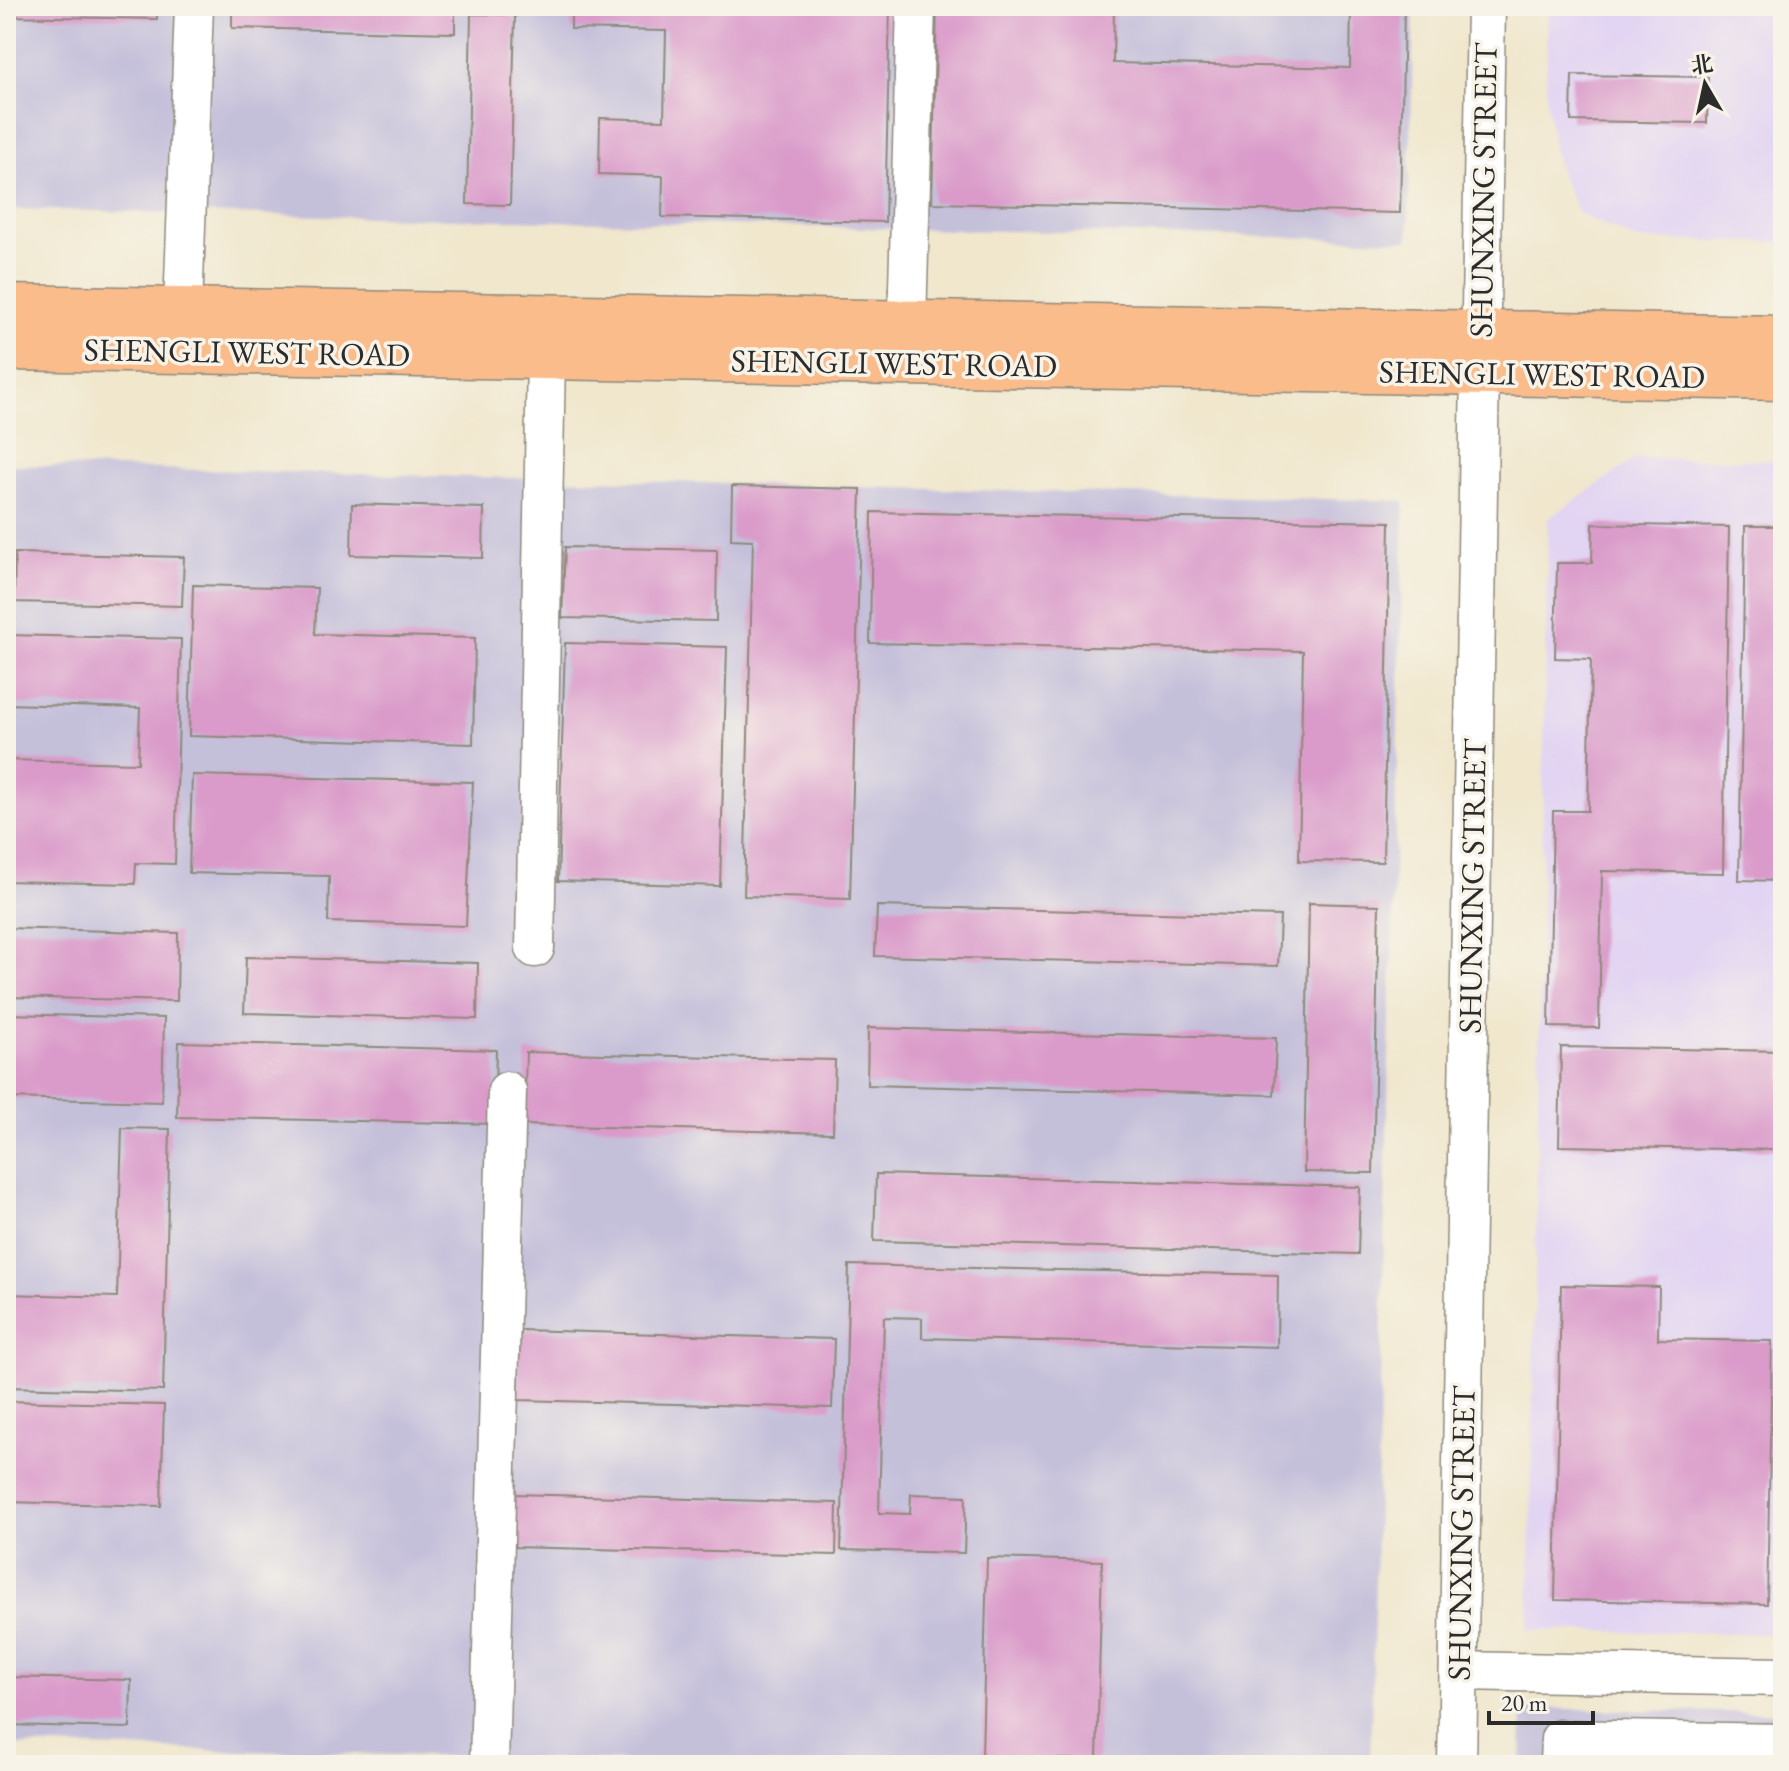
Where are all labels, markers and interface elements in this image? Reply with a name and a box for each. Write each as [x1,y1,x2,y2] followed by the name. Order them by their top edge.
[1459,42,1507,338] street label: SHUNXING STREET
[1665,44,1745,124] north arrow
[1689,49,1715,81] text: 北
[84,328,410,376] street label: SHENGLI WEST ROAD
[731,339,1057,387] street label: SHENGLI WEST ROAD
[1379,350,1705,398] street label: SHENGLI WEST ROAD
[1448,738,1496,1034] street label: SHUNXING STREET
[1437,1385,1485,1681] street label: SHUNXING STREET
[1489,1675,1593,1725] scale bar
[1501,1687,1548,1718] text: 20 m

